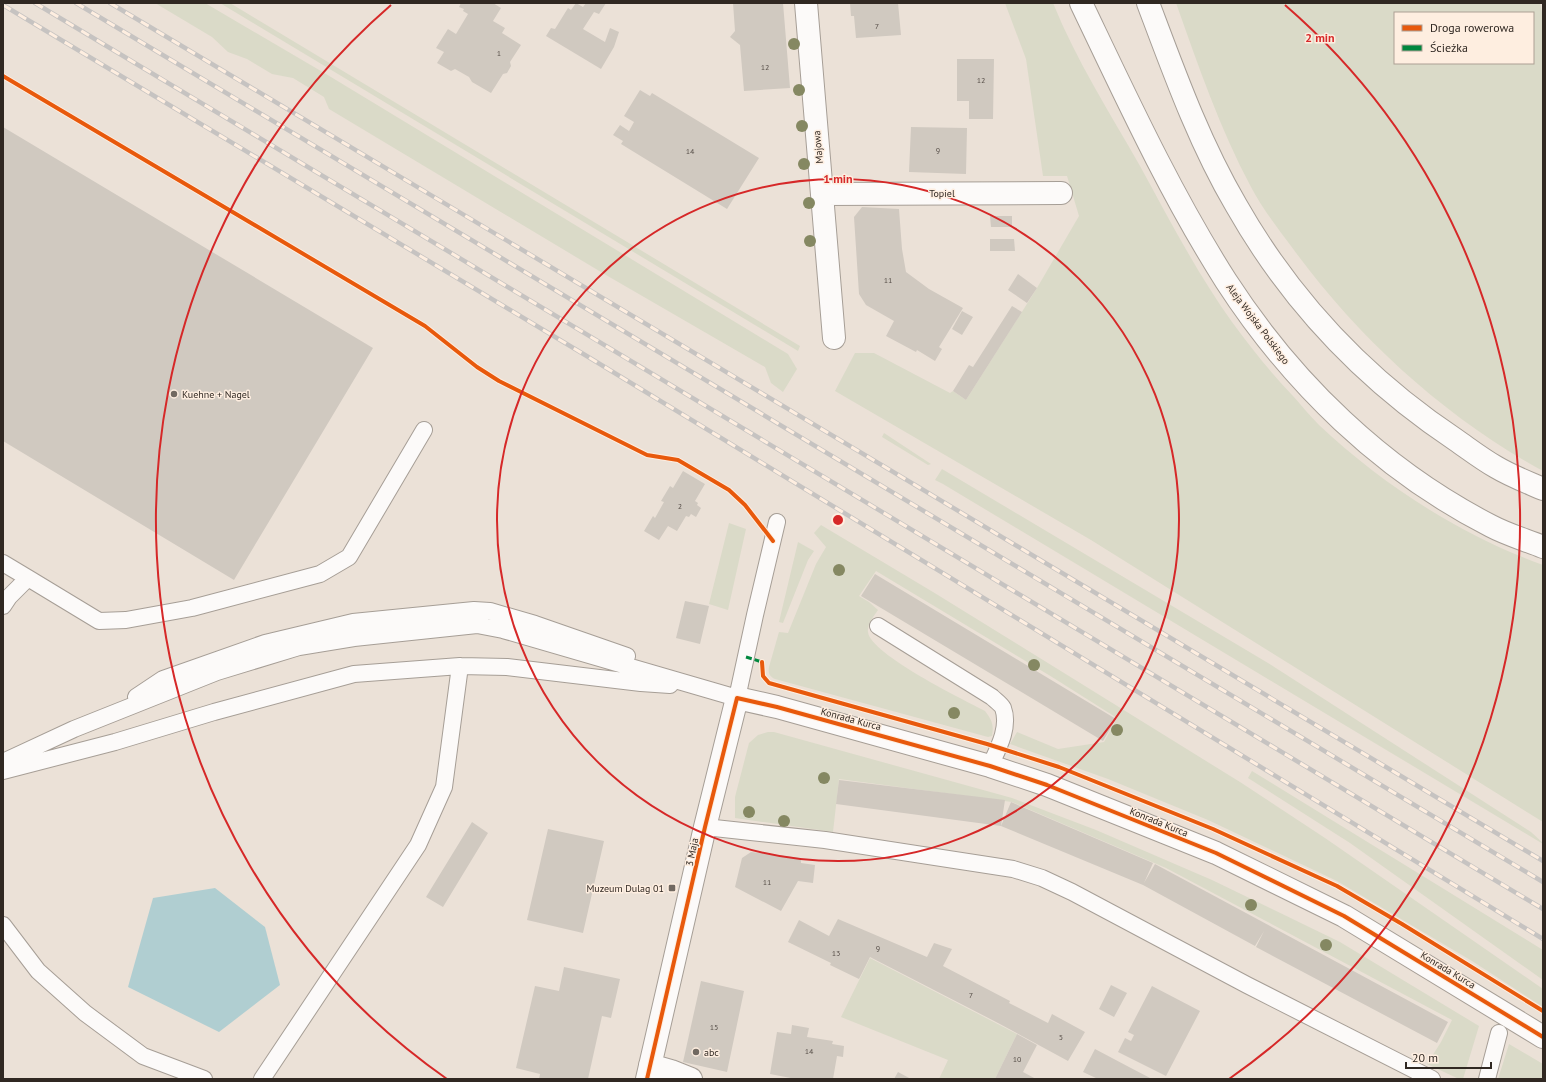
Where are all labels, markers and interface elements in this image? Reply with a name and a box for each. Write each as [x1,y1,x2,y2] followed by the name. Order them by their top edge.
[1394,12,1534,64] legend
[1430,20,1514,35] text: Droga rowerowa
[875,21,879,31] house number: 7
[1305,30,1335,45] text: 2 min
[1430,40,1468,55] text: Ścieżka
[497,48,501,58] house number: 1
[761,62,769,72] house number: 12
[977,75,985,85] house number: 12
[810,130,826,164] street label: Majowa
[936,145,940,155] house number: 9
[686,146,695,156] house number: 14
[823,171,853,186] text: 1 min
[929,187,955,200] street label: Topiel
[884,275,892,285] house number: 11
[1224,281,1292,367] street label: Aleja Wojska Polskiego
[182,388,250,401] place label: Kuehne + Nagel
[169,389,179,399] marker: Kuehne + Nagel
[678,501,682,511] house number: 2
[831,513,845,527] centre of rings
[819,705,883,733] street label: Konrada Kurca
[1128,804,1190,840] street label: Konrada Kurca
[683,837,701,867] street label: 3 Maja
[763,877,771,887] house number: 11
[586,882,664,895] place label: Muzeum Dulag 01
[667,883,677,893] marker: Muzeum Dulag 01
[876,943,880,953] house number: 9
[832,948,840,958] house number: 13
[1418,948,1478,992] street label: Konrada Kurca
[969,990,973,1000] house number: 7
[710,1022,718,1032] house number: 15
[1059,1032,1063,1042] house number: 5
[1406,1044,1491,1070] scale bar
[704,1046,719,1059] place label: abc
[805,1046,814,1056] house number: 14
[691,1047,701,1057] marker: abc
[1412,1050,1438,1065] text: 20 m
[1013,1054,1022,1064] house number: 10

